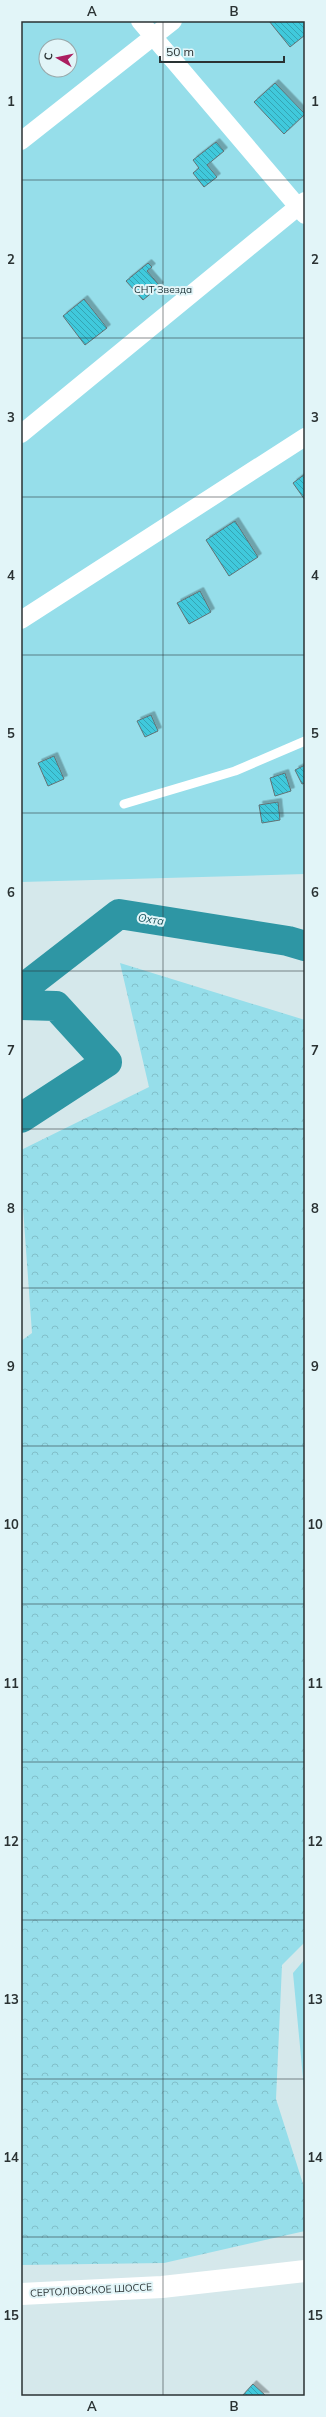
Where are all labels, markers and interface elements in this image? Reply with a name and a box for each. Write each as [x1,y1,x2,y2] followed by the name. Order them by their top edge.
[87,3,97,19] text: A
[230,3,239,19] text: B
[38,38,78,78] north arrow
[160,38,284,64] scale bar
[166,44,194,59] text: 50 m
[41,51,56,61] text: С
[7,93,15,109] text: 1
[311,93,319,109] text: 1
[7,251,15,267] text: 2
[311,251,319,267] text: 2
[134,283,192,296] park label: СНТ Звезда
[7,409,15,425] text: 3
[311,409,319,425] text: 3
[7,567,15,583] text: 4
[311,567,319,583] text: 4
[7,725,15,741] text: 5
[311,725,319,741] text: 5
[7,884,15,900] text: 6
[311,884,319,900] text: 6
[137,910,165,928] water label: Охта
[7,1042,15,1058] text: 7
[311,1042,319,1058] text: 7
[7,1200,15,1216] text: 8
[311,1200,319,1216] text: 8
[7,1358,15,1374] text: 9
[311,1358,319,1374] text: 9
[3,1516,19,1532] text: 10
[307,1516,323,1532] text: 10
[3,1675,19,1691] text: 11
[307,1675,323,1691] text: 11
[3,1833,19,1849] text: 12
[307,1833,323,1849] text: 12
[3,1991,19,2007] text: 13
[307,1991,323,2007] text: 13
[3,2149,19,2165] text: 14
[307,2149,323,2165] text: 14
[30,2280,152,2300] street label: СЕРТОЛОВСКОЕ ШОССЕ
[3,2307,19,2323] text: 15
[307,2307,323,2323] text: 15
[87,2398,97,2414] text: A
[230,2398,239,2414] text: B

